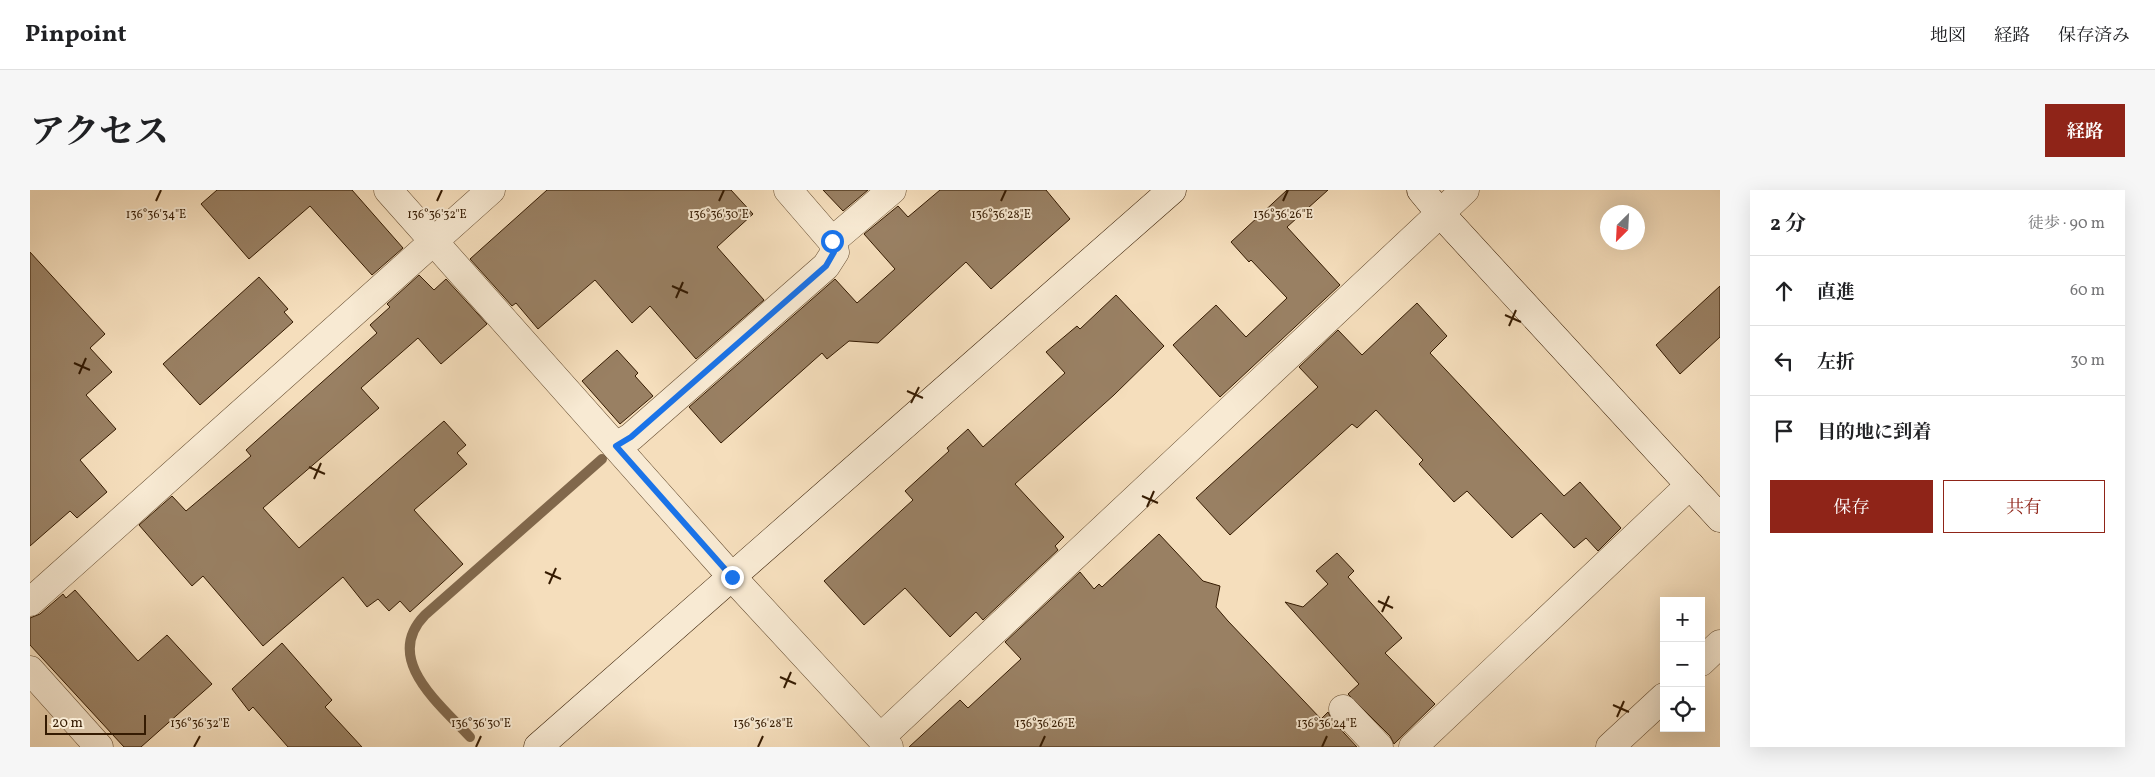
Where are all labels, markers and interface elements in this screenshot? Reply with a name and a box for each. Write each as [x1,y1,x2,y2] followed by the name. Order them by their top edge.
[25,18,127,52] text: Pinpoint
[1930,24,1966,49] text: 地図
[1994,24,2030,49] text: 経路
[2058,24,2130,49] text: 保存済み
[2045,104,2125,157] button: 経路
[30,110,169,158] text: アクセス
[1600,205,1645,250] north arrow
[126,207,186,223] text: 136°36'34"E
[407,207,467,223] text: 136°36'32"E
[689,207,749,223] text: 136°36'30"E
[971,207,1031,223] text: 136°36'28"E
[1253,207,1313,223] text: 136°36'26"E
[1770,210,1806,239] text: 2 分
[2028,213,2105,235] text: 徒歩 · 90 m
[821,230,844,253] route start
[1770,277,1798,305] icon: ahead
[1817,280,1855,306] text: 直進
[2070,280,2105,302] text: 60 m
[1770,347,1798,375] icon: left
[1817,350,1855,376] text: 左折
[2070,350,2105,372] text: 30 m
[1770,417,1798,445] icon: arrive
[1817,420,1931,446] text: 目的地に到着
[1770,480,1933,533] button: 保存
[1943,480,2105,533] button: 共有
[721,566,744,589] route end
[1660,597,1705,732] map controls
[1660,597,1705,642] button: +
[1660,642,1705,687] button: −
[1660,687,1705,732] button: locate
[45,712,146,735] scale bar
[52,714,83,733] text: 20 m
[170,716,230,732] text: 136°36'32"E
[451,716,511,732] text: 136°36'30"E
[733,716,793,732] text: 136°36'28"E
[1015,716,1075,732] text: 136°36'26"E
[1297,716,1357,732] text: 136°36'24"E

